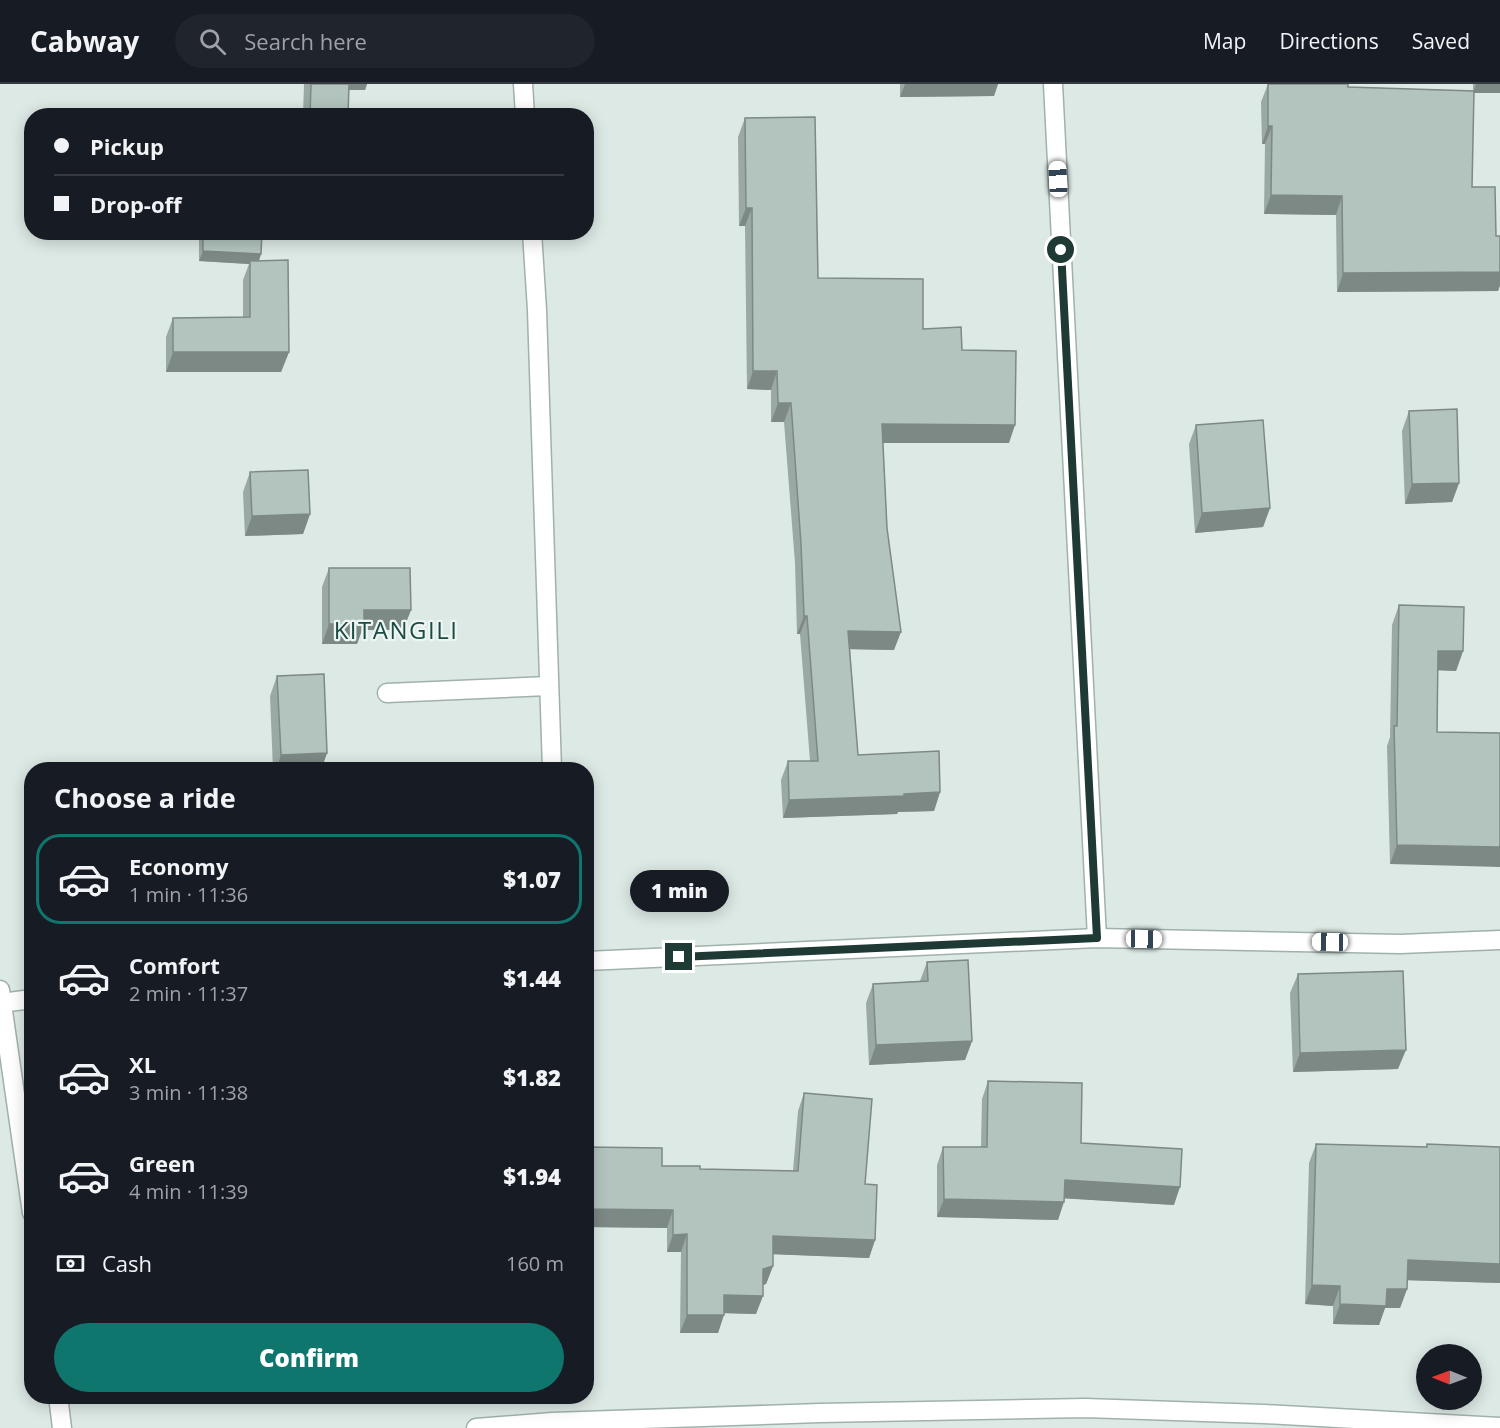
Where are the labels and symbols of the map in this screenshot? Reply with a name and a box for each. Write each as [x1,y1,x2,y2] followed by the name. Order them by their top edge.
[1048,161,1068,197] car
[1047,236,1074,263] route start
[334,613,458,646] district label: KITANGILI
[630,870,728,912] callout: 1 min
[1126,930,1162,948] car
[1312,933,1348,951] car
[665,943,692,970] route end
[1416,1344,1482,1410] north arrow

